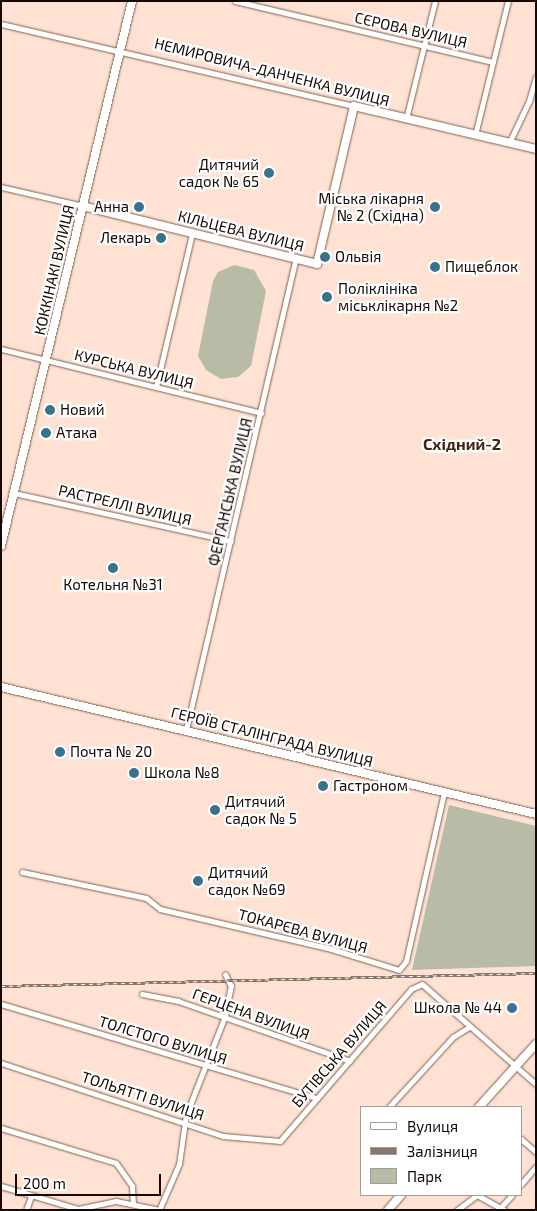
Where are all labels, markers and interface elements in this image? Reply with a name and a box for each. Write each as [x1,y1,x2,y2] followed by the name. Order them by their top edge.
[353,8,469,52] street label: СЄРОВА ВУЛИЦЯ
[153,34,391,110] street label: НЕМИРОВИЧА-ДАНЧЕНКА ВУЛИЦЯ
[179,155,259,190] place label: Дитячий садок № 65
[263,167,275,179] marker: Дитячий садок № 65
[318,189,424,224] place label: Міська лікарня № 2 (Східна)
[94,198,129,216] place label: Анна
[428,200,442,214] marker: Міська лікарня № 2 (Східна)
[133,201,145,213] marker: Анна
[30,203,78,337] street label: КОККІНАКІ ВУЛИЦЯ
[176,207,306,255] street label: КІЛЬЦЕВА ВУЛИЦЯ
[100,229,151,247] place label: Лекарь
[155,232,167,244] marker: Лекарь
[335,248,381,266] place label: Ольвія
[319,251,331,263] marker: Ольвія
[445,258,518,276] place label: Пищеблок
[429,261,441,273] marker: Пищеблок
[338,279,458,314] place label: Поліклініка міськлікарня №2
[320,290,334,304] marker: Поліклініка міськлікарня №2
[73,345,195,393] street label: КУРСЬКА ВУЛИЦЯ
[60,401,105,419] place label: Новий
[44,404,56,416] marker: Новий
[204,416,256,568] street label: ФЕРГАНСЬКА ВУЛИЦЯ
[56,424,97,442] place label: Атака
[40,427,52,439] marker: Атака
[423,434,501,454] district label: Східний-2
[57,481,193,529] street label: РАСТРЕЛЛІ ВУЛИЦЯ
[107,562,119,574] marker: Котельня №31
[63,576,163,594] place label: Котельня №31
[169,703,375,771] street label: ГЕРОЇВ СТАЛІНГРАДА ВУЛИЦЯ
[70,743,152,761] place label: Почта № 20
[54,746,66,758] marker: Почта № 20
[144,764,220,782] place label: Школа №8
[128,767,140,779] marker: Школа №8
[333,777,408,795] place label: Гастроном
[317,780,329,792] marker: Гастроном
[225,792,297,827] place label: Дитячий садок № 5
[209,804,221,816] marker: Дитячий садок № 5
[208,863,286,898] place label: Дитячий садок №69
[192,875,204,887] marker: Дитячий садок №69
[236,905,370,957] street label: ТОКАРЄВА ВУЛИЦЯ
[190,984,312,1044] street label: ГЕРЦЕНА ВУЛИЦЯ
[288,997,390,1111] street label: БУТІВСЬКА ВУЛИЦЯ
[414,999,502,1017] place label: Школа № 44
[506,1002,518,1014] marker: Школа № 44
[97,1012,229,1068] street label: ТОЛСТОГО ВУЛИЦЯ
[79,1068,207,1124] street label: ТОЛЬЯТТІ ВУЛИЦЯ
[360,1106,522,1196] legend
[407,1117,458,1135] text: Вулиця
[407,1142,478,1160] text: Залізниця
[18,1164,164,1196] scale bar
[407,1167,442,1185] text: Парк
[23,1174,66,1192] text: 200 m

